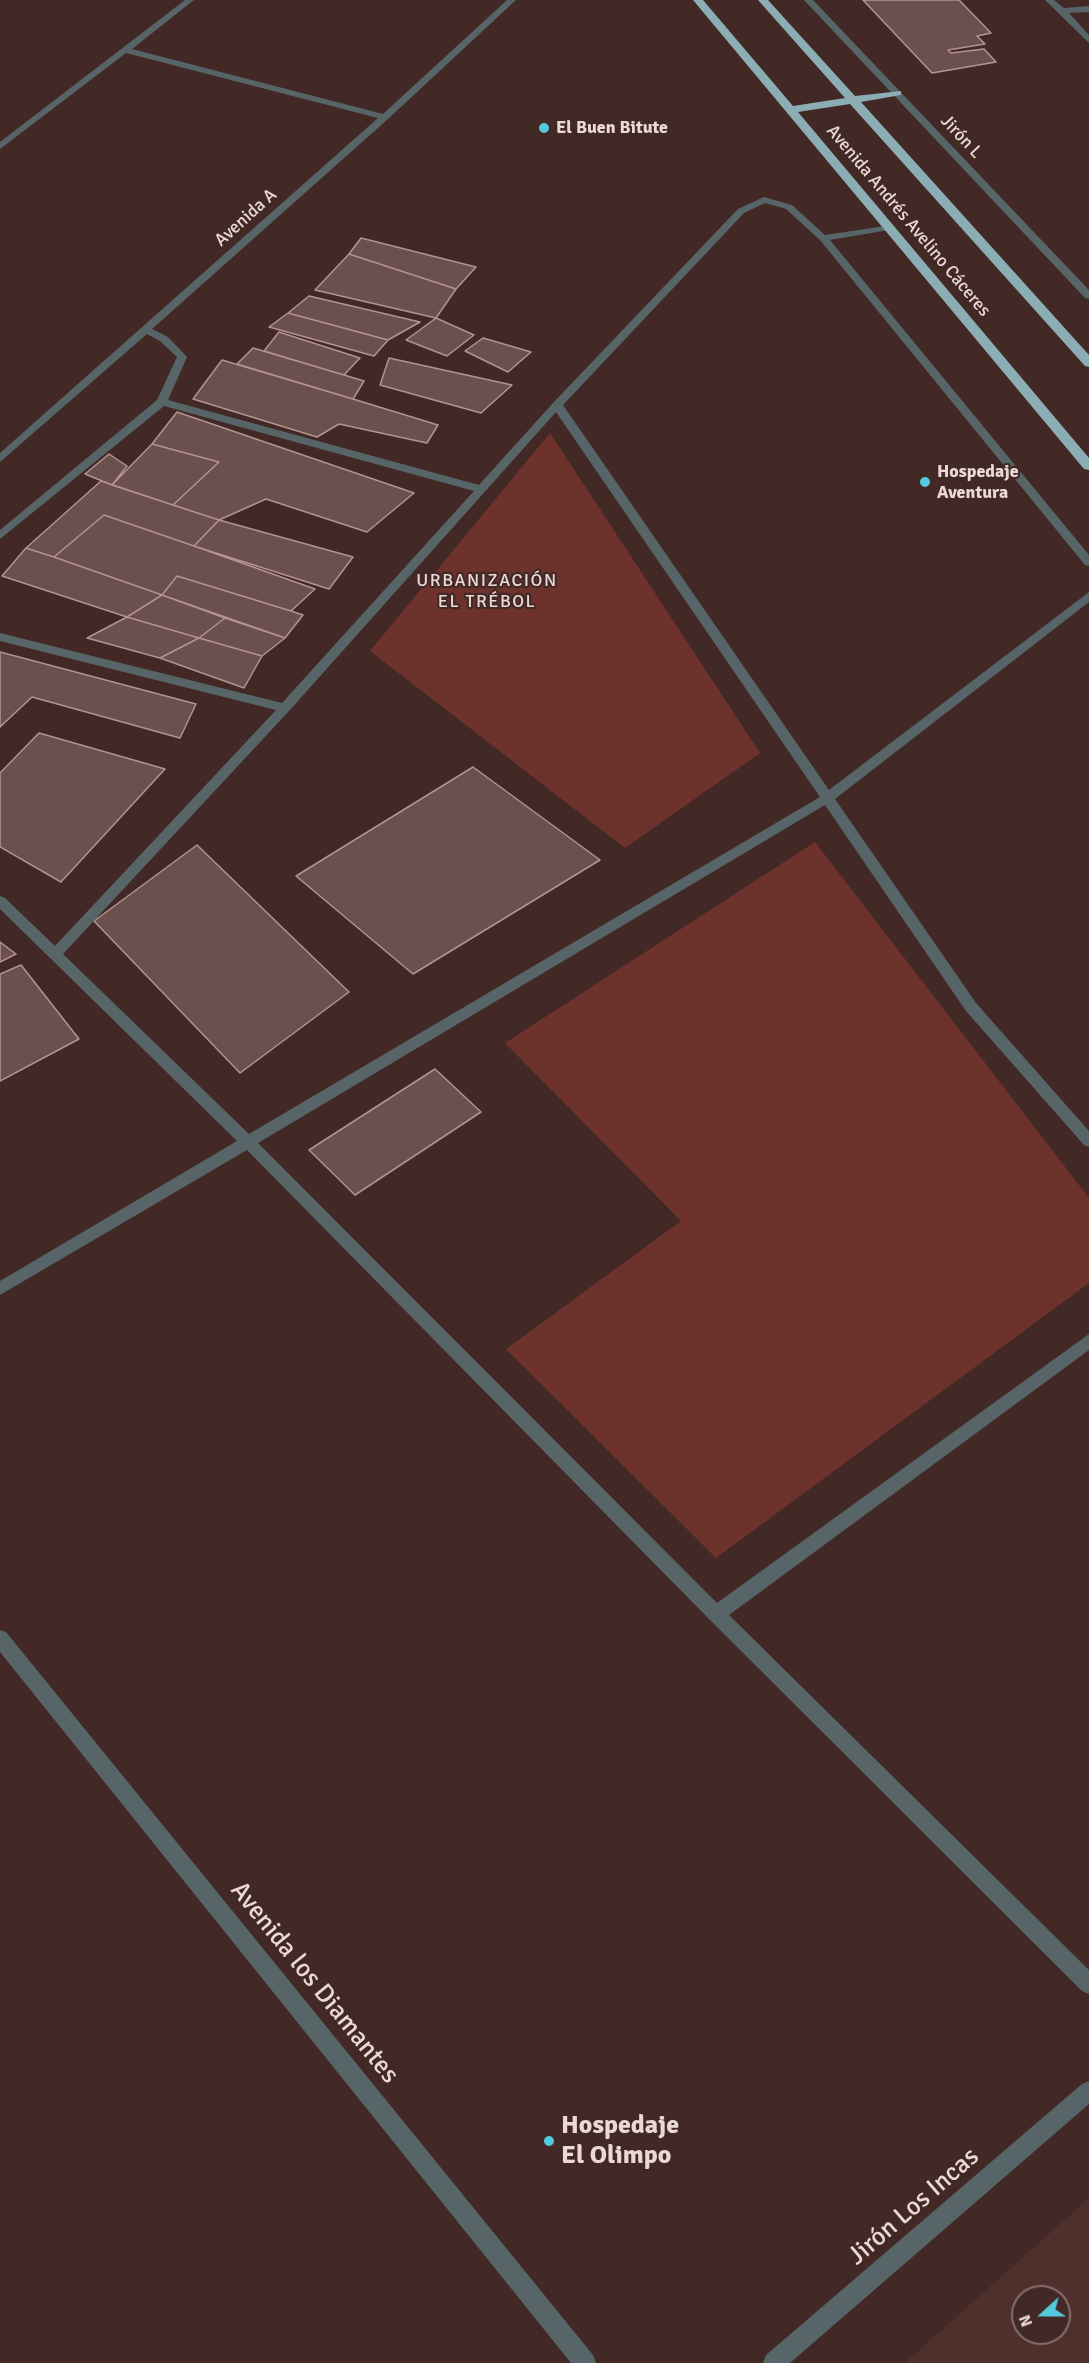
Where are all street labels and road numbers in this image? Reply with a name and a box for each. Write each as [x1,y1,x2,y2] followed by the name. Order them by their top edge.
[936,111,986,163] street label: Jirón L
[821,121,995,321] street label: Avenida Andrés Avelino Cáceres
[211,185,281,251] street label: Avenida A
[223,1876,405,2090] street label: Avenida los Diamantes
[842,2142,986,2272] street label: Jirón Los Incas

